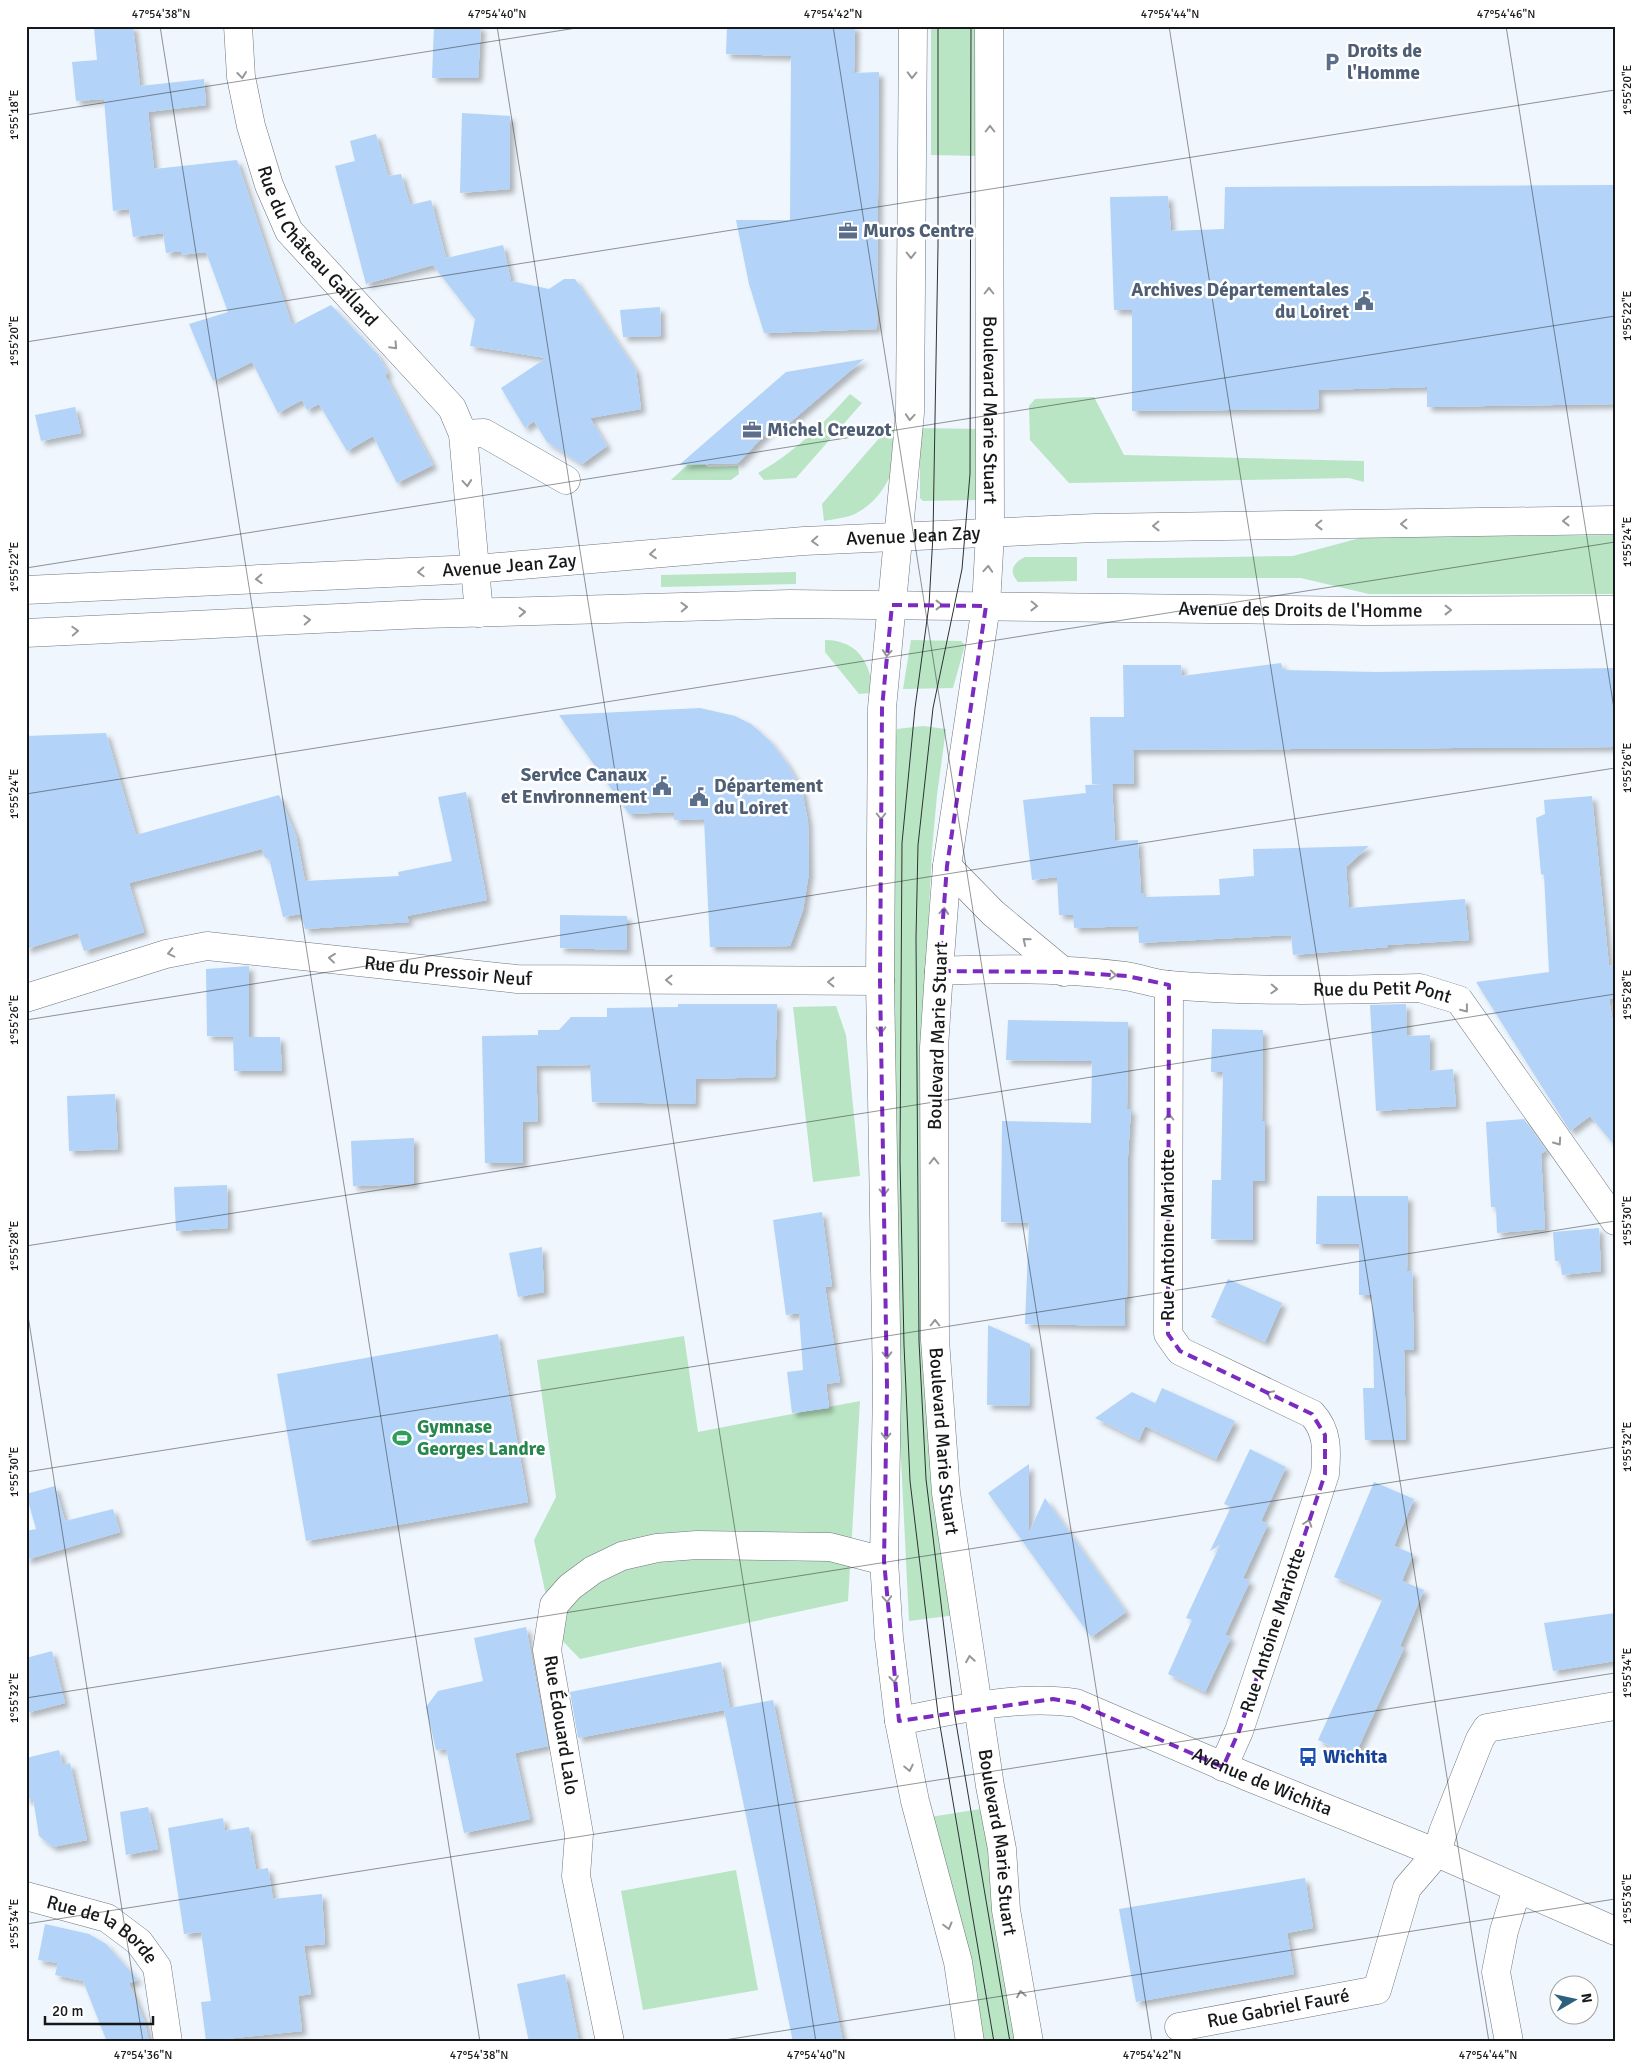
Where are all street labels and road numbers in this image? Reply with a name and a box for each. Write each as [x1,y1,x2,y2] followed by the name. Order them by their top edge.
[252,163,383,332] street label: Rue du Château Gaillard
[978,316,1002,505] street label: Boulevard Marie Stuart
[845,521,981,551] street label: Avenue Jean Zay
[442,548,578,582] street label: Avenue Jean Zay
[1178,597,1422,623] street label: Avenue des Droits de l'Homme
[923,941,953,1130] street label: Boulevard Marie Stuart
[363,951,534,991] street label: Rue du Pressoir Neuf
[1313,975,1455,1009] street label: Rue du Petit Pont
[1156,1149,1180,1321] street label: Rue Antoine Mariotte
[924,1346,964,1537] street label: Boulevard Marie Stuart
[1235,1544,1311,1716] street label: Rue Antoine Mariotte
[538,1653,584,1797] street label: Rue Édouard Lalo
[1188,1742,1336,1821] street label: Avenue de Wichita
[973,1747,1022,1938] street label: Boulevard Marie Stuart
[44,1890,163,1969] street label: Rue de la Borde
[1205,1983,1351,2033] street label: Rue Gabriel Fauré

